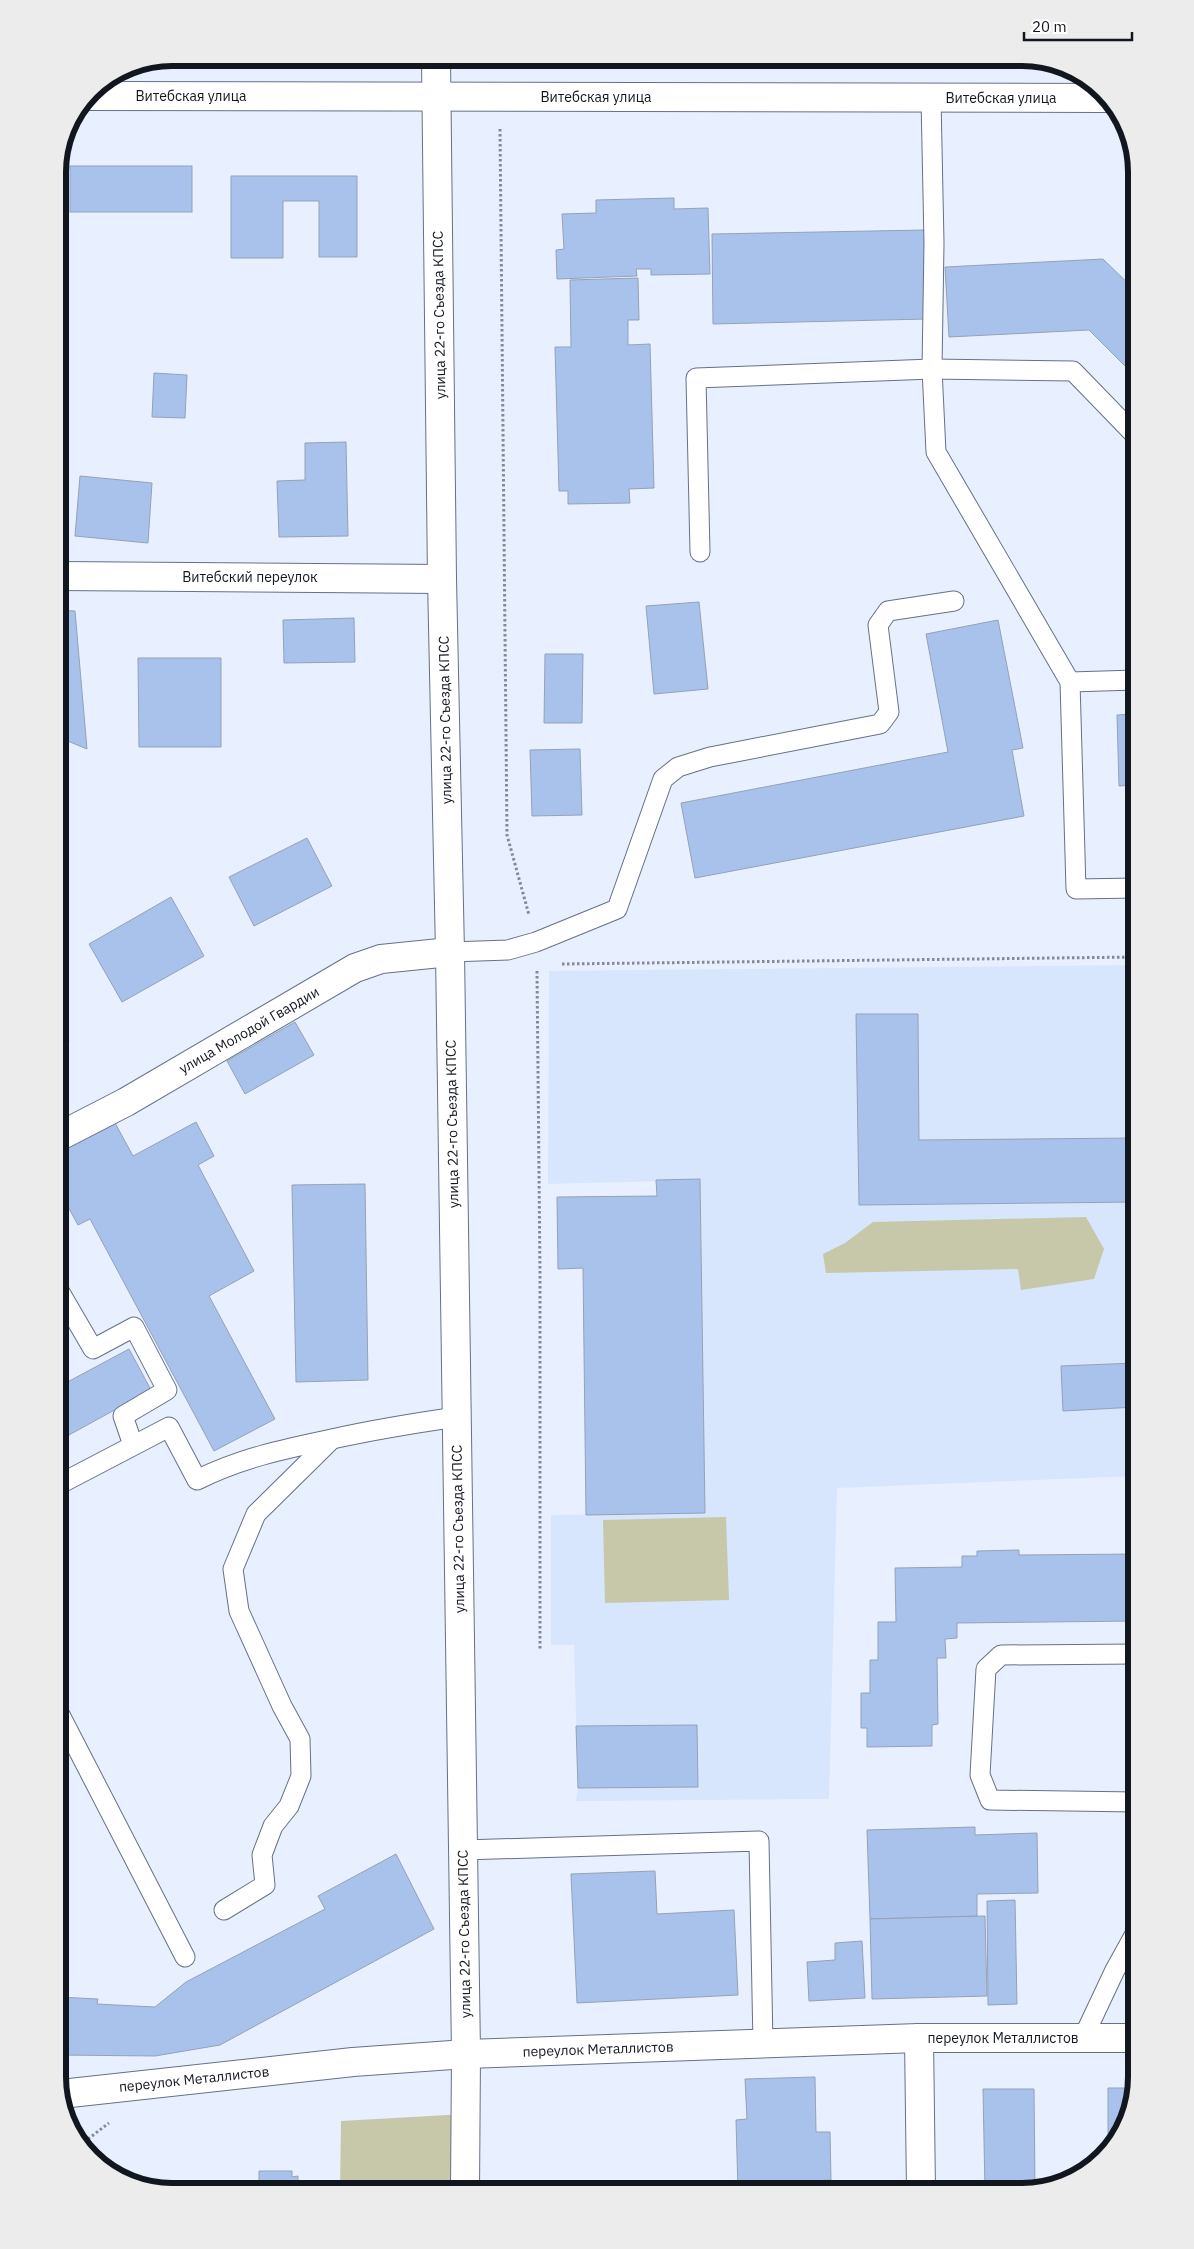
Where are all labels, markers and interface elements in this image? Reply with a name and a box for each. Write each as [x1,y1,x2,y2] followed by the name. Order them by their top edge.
[1024,10,1132,42] scale bar
[1032,17,1067,36] text: 20 m
[135,87,247,105] street label: Витебская улица
[540,88,652,106] street label: Витебская улица
[945,89,1057,107] street label: Витебская улица
[429,230,449,399] street label: улица 22-го Съезда КПСС
[182,568,318,586] street label: Витебский переулок
[435,635,455,804] street label: улица 22-го Съезда КПСС
[176,982,322,1078] street label: улица Молодой Гвардии
[442,1039,462,1208] street label: улица 22-го Съезда КПСС
[448,1444,468,1613] street label: улица 22-го Съезда КПСС
[454,1849,474,2018] street label: улица 22-го Съезда КПСС
[927,2029,1079,2047] street label: переулок Металлистов
[522,2037,674,2061] street label: переулок Металлистов
[118,2062,270,2096] street label: переулок Металлистов

